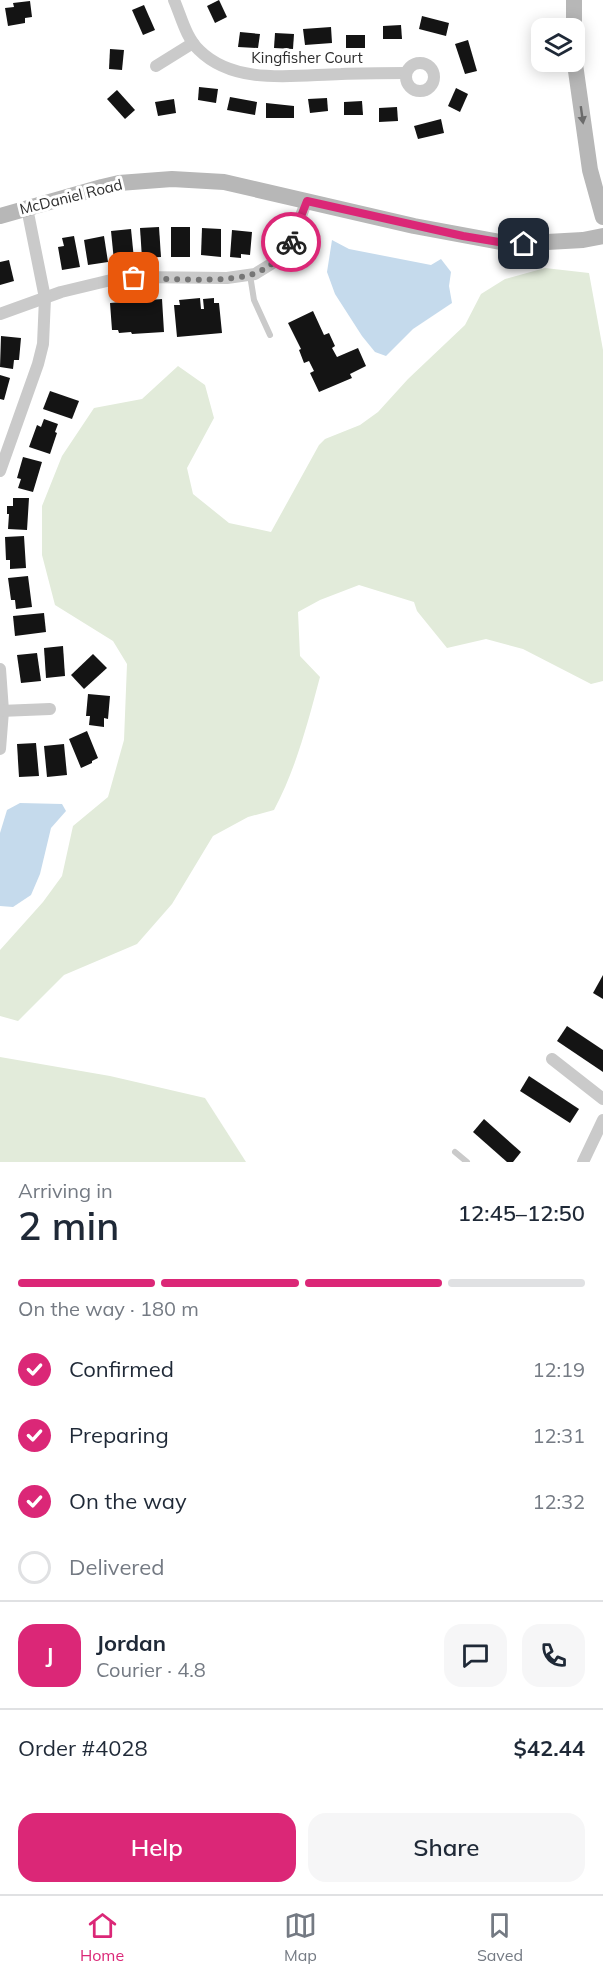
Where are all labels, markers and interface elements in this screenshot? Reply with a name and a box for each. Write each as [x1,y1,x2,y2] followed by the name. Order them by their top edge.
[531,18,585,72] map controls
[531,18,585,72] button: layers
[251,48,363,67] street label: Kingfisher Court
[577,105,586,124] one-way arrow
[18,175,124,218] street label: McDaniel Road
[261,212,321,272] courier
[498,218,549,269] pin
[275,226,308,259] icon: bike
[507,227,540,260] icon: home
[108,252,159,303] pin
[117,261,150,294] icon: bag
[18,1178,113,1203] text: Arriving in
[458,1199,585,1227] text: 12:45–12:50
[18,1201,119,1250] text: 2 min
[18,1296,199,1321] text: On the way · 180 m
[18,1353,51,1386] icon: check
[69,1355,174,1383] text: Confirmed
[532,1357,585,1382] text: 12:19
[18,1419,51,1452] icon: check
[69,1421,169,1449] text: Preparing
[532,1423,585,1448] text: 12:31
[18,1485,51,1518] icon: check
[69,1487,187,1515] text: On the way
[532,1489,585,1514] text: 12:32
[69,1553,164,1581] text: Delivered
[444,1624,507,1687] button: chat
[522,1624,585,1687] button: phone
[96,1629,166,1657] text: Jordan
[46,1641,53,1669] text: J
[96,1657,206,1682] text: Courier · 4.8
[18,1734,148,1762] text: Order #4028
[514,1734,585,1762] text: $42.44
[18,1813,296,1882] button: Help
[308,1813,585,1882] button: Share
[80,1909,124,1965] tab: Home
[284,1909,317,1965] tab: Map
[477,1909,523,1965] tab: Saved

